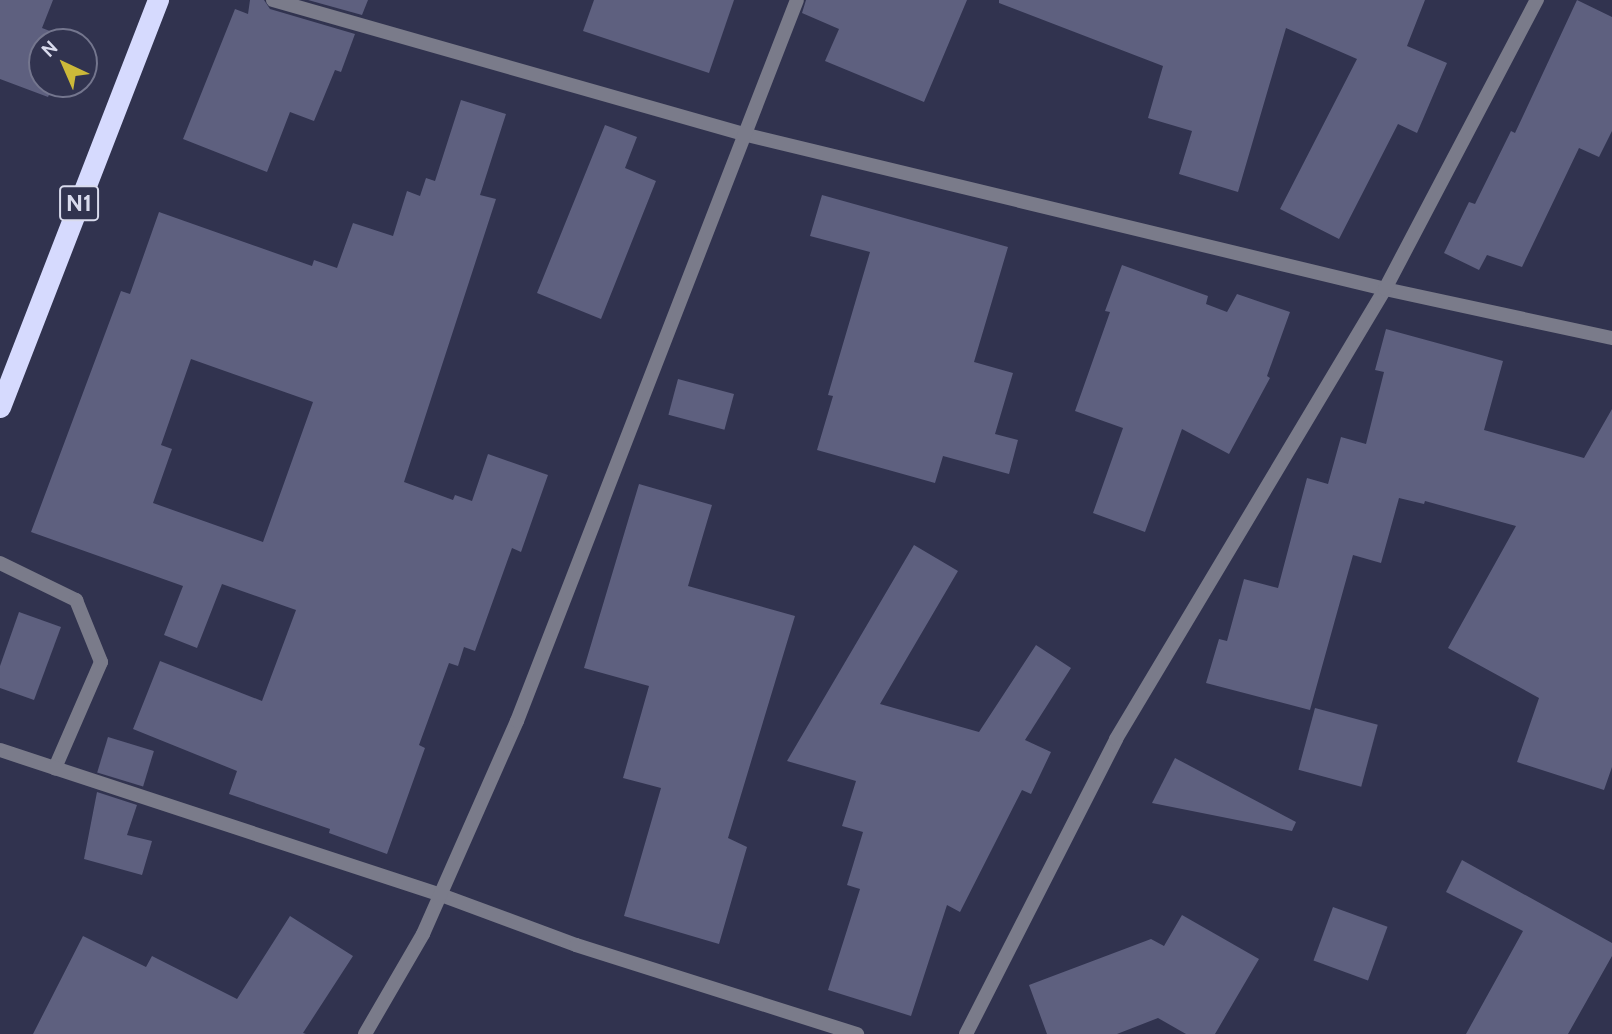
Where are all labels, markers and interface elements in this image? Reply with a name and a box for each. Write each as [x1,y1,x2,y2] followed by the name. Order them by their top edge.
[28,28,98,98] north arrow
[37,36,62,62] text: N
[58,182,100,224] road number: N1

